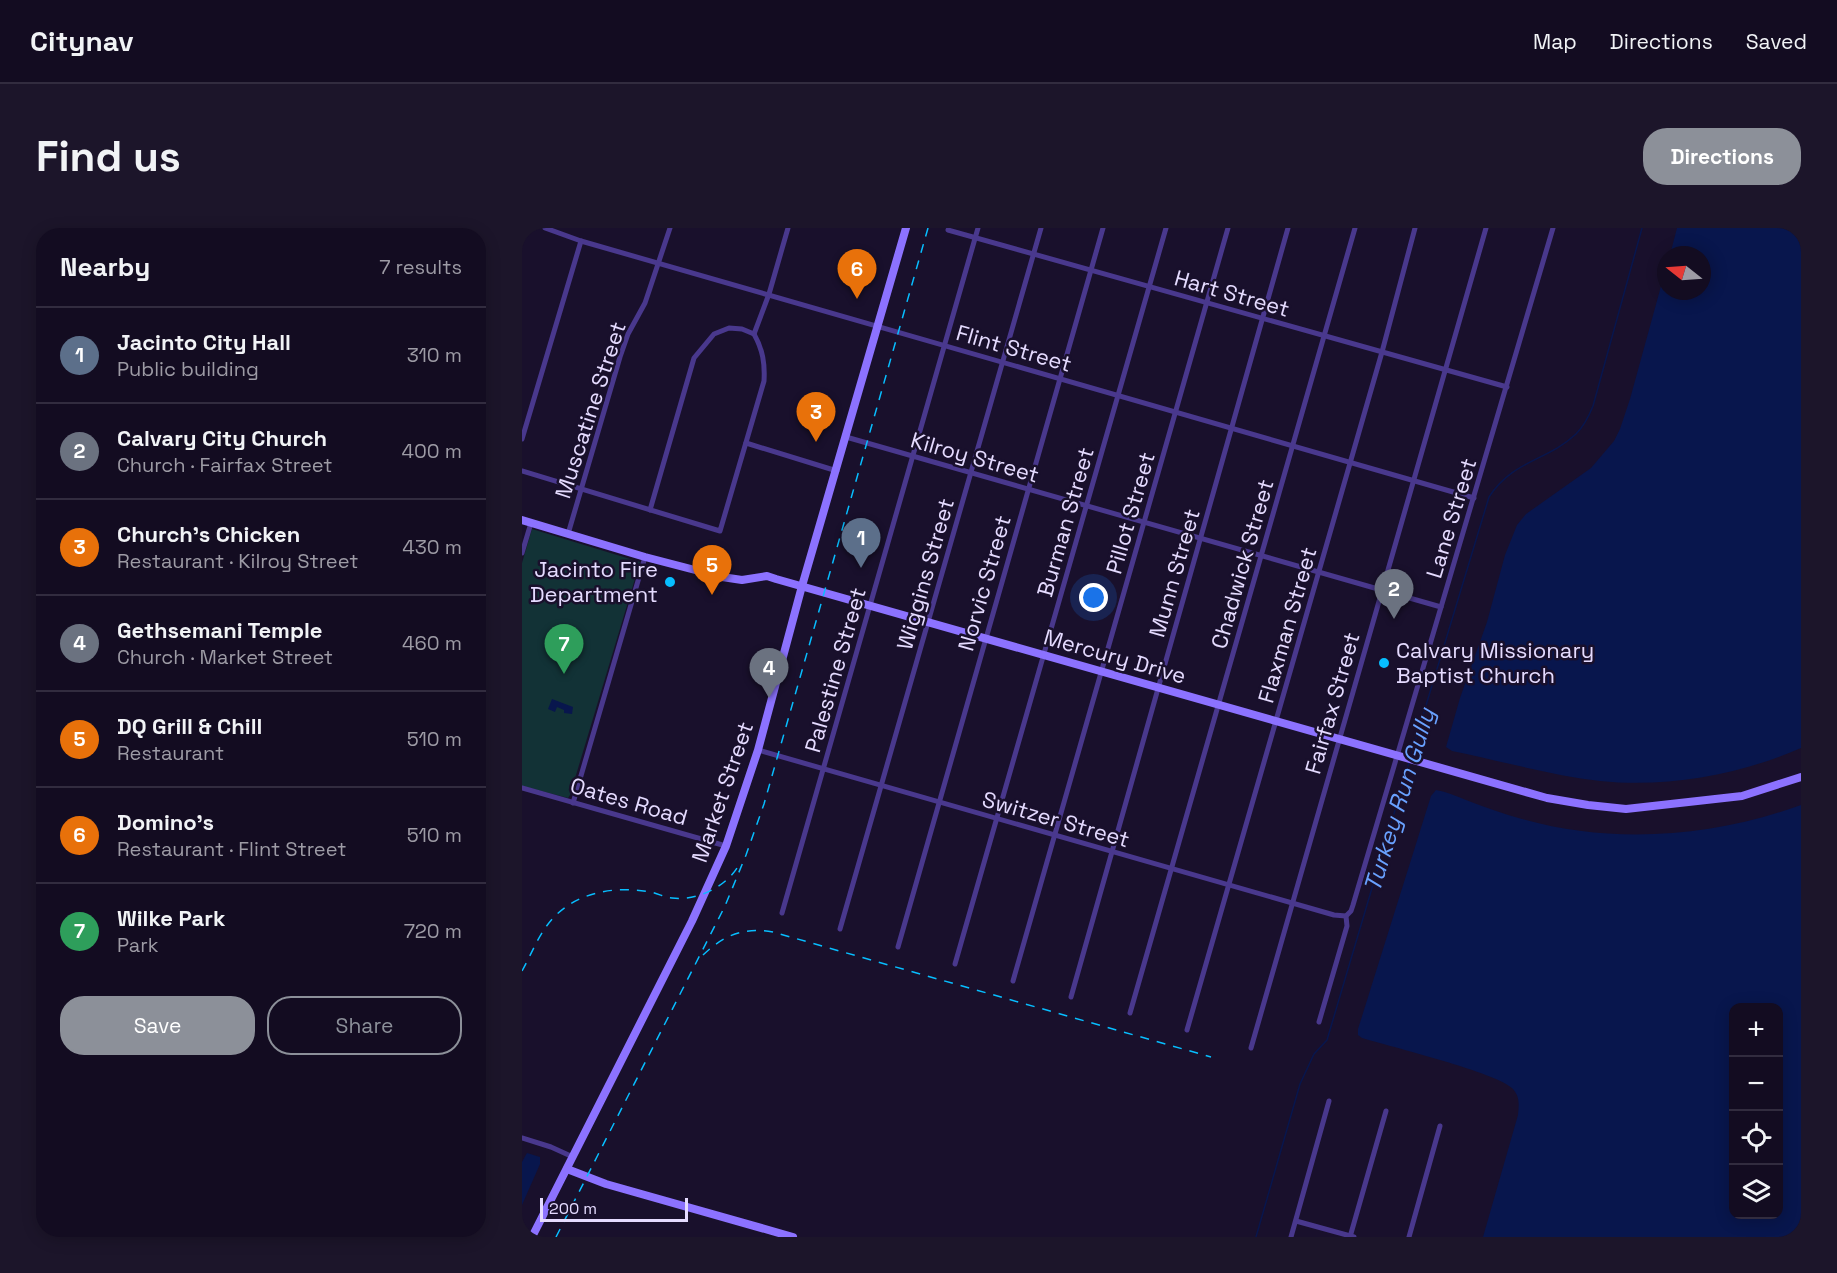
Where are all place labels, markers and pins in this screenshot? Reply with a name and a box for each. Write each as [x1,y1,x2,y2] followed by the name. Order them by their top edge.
[838,250,876,299] pin: 6
[796,392,836,442] pin: 3
[842,518,880,568] pin: 1
[692,546,732,595] pin: 5
[530,555,658,608] place label: Jacinto Fire Department
[1374,570,1414,619] pin: 2
[663,575,677,589] marker: Jacinto Fire Department
[544,624,584,674] pin: 7
[1396,636,1594,689] place label: Calvary Missionary Baptist Church
[750,648,788,698] pin: 4
[1377,656,1391,670] marker: Calvary Missionary Baptist Church

